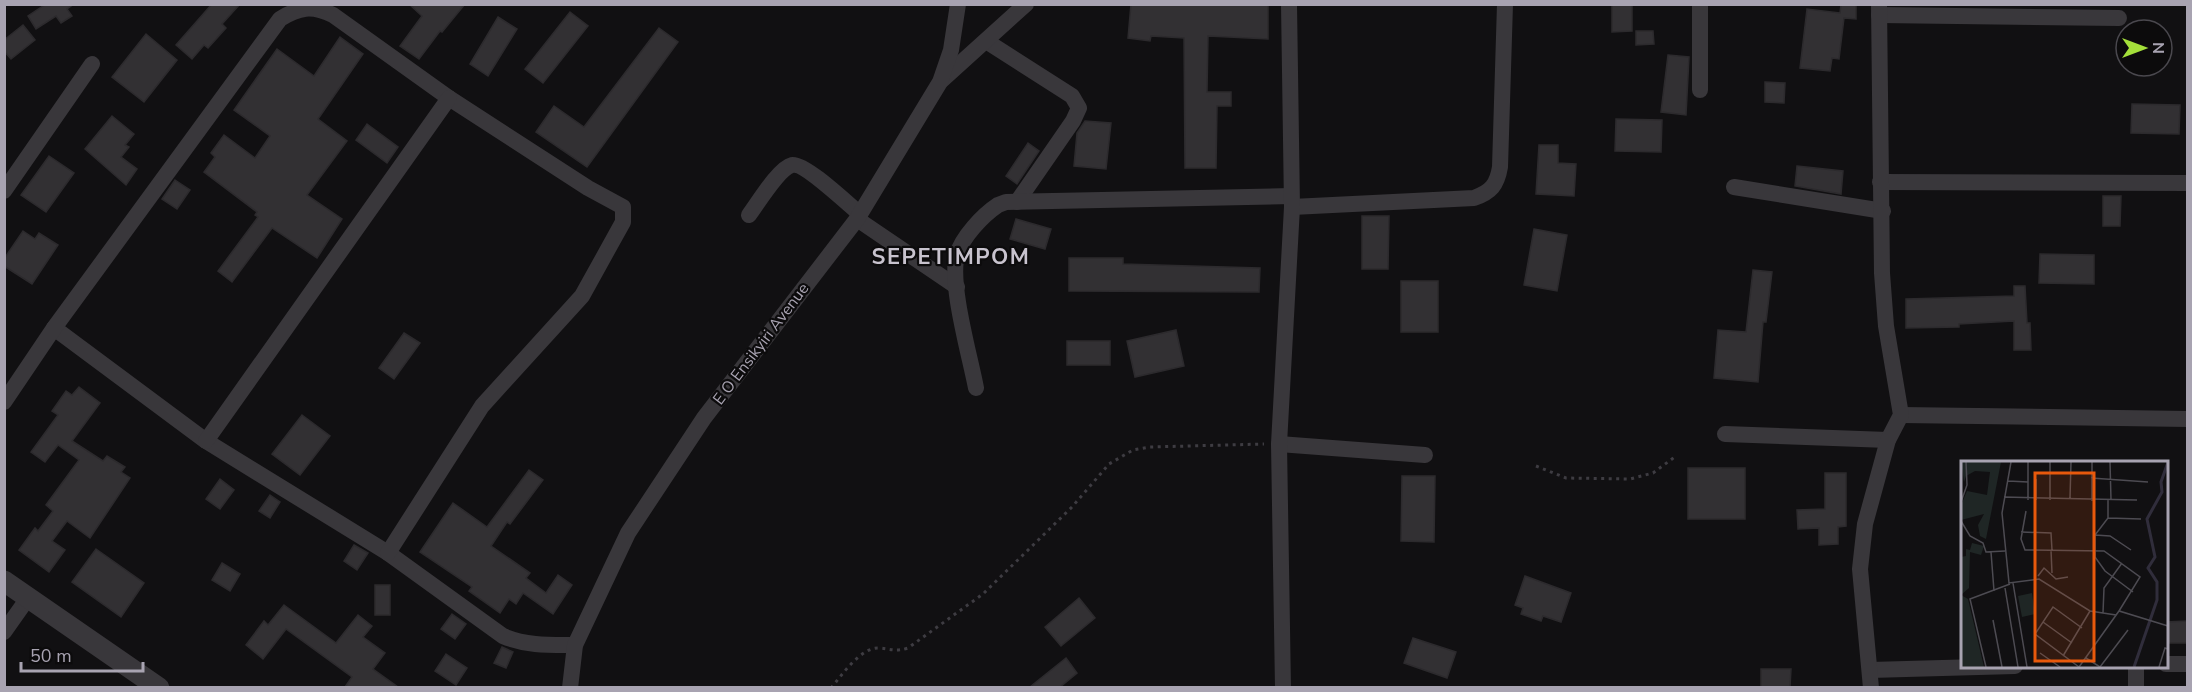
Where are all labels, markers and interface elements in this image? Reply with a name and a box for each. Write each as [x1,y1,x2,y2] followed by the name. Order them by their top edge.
[2114,18,2174,78] north arrow
[2147,42,2169,54] text: N
[872,242,1030,272] district label: SEPETIMPOM
[708,279,814,409] street label: E O Ensikyiri Avenue
[1961,461,2168,668] inset map
[21,635,142,673] scale bar
[30,644,72,668] text: 50 m

